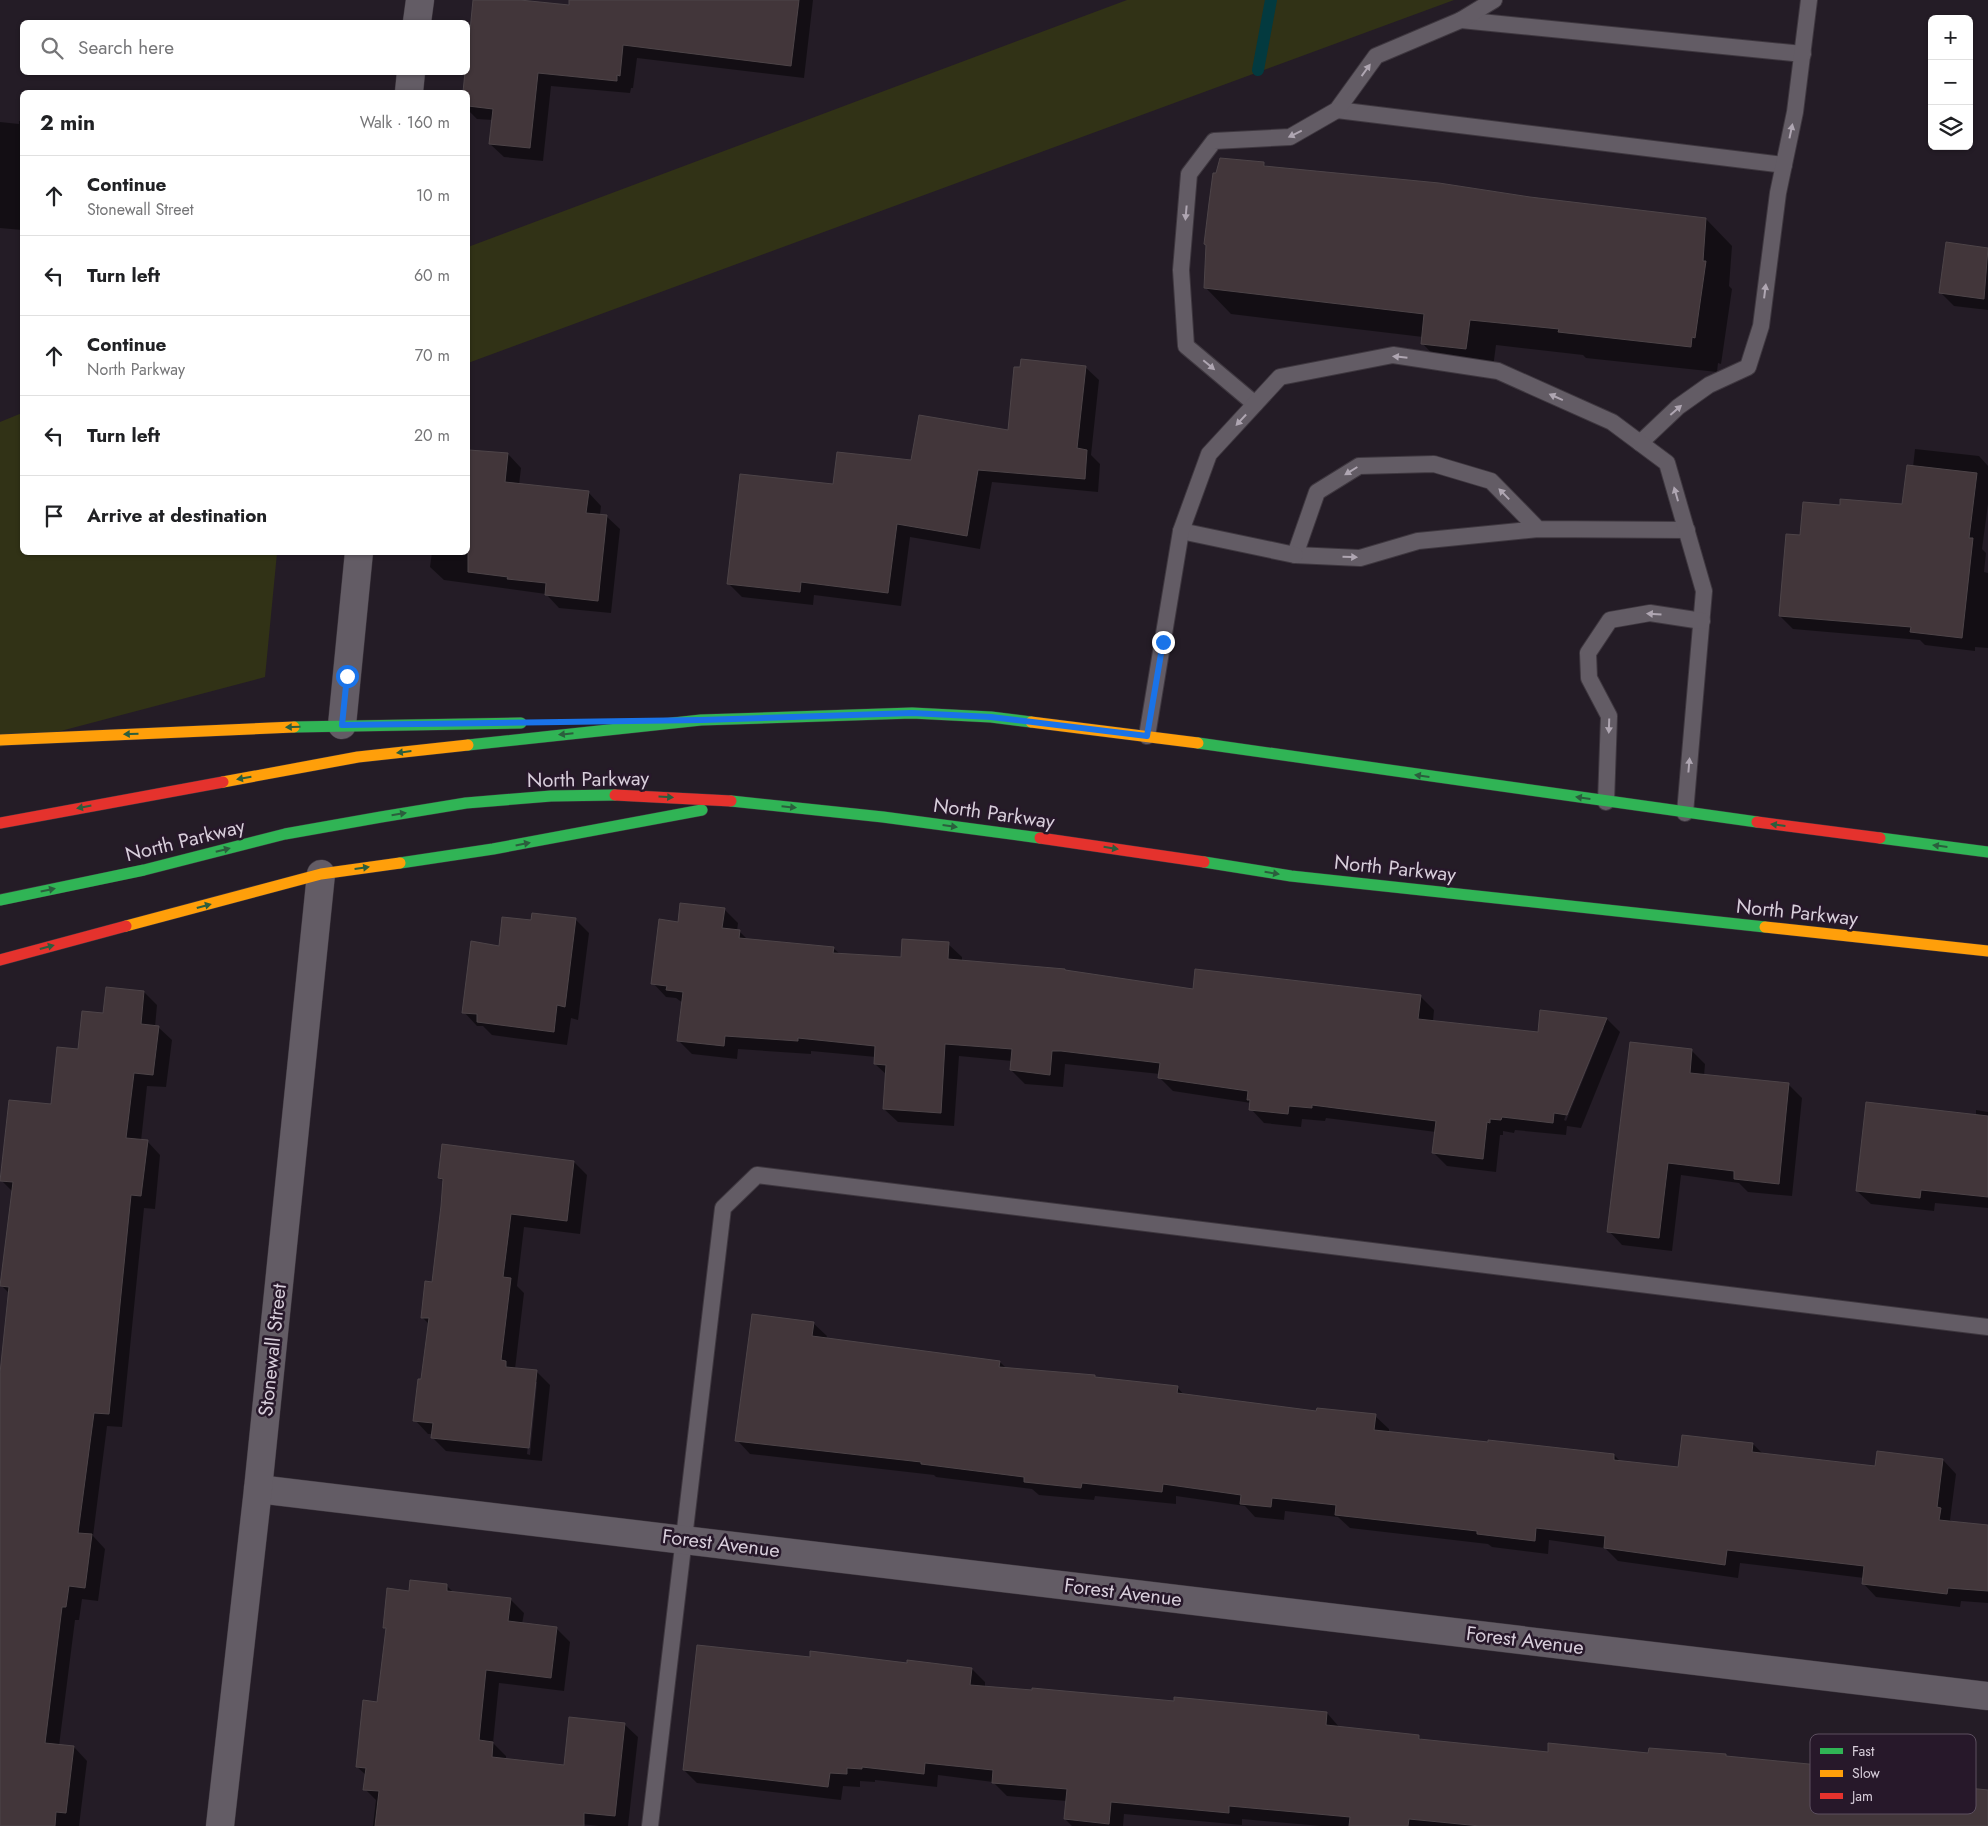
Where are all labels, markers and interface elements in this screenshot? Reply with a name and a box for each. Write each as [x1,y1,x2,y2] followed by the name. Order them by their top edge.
[1928,15,1973,150] map controls
[1928,15,1973,60] button: +
[20,20,470,75] search box
[38,34,66,62] icon: search
[78,34,174,61] text: Search here
[1928,60,1973,105] button: −
[1361,63,1371,77] one-way arrow
[1928,105,1973,150] button: layers
[40,108,95,138] text: 2 min
[360,111,450,134] text: Walk · 160 m
[1787,123,1795,138] one-way arrow
[1288,130,1302,138] one-way arrow
[87,171,166,198] text: Continue
[40,182,68,210] icon: ahead
[416,184,450,207] text: 10 m
[87,198,194,221] text: Stonewall Street
[1182,206,1190,222] one-way arrow
[40,262,68,290] icon: left
[87,262,160,289] text: Turn left
[414,264,450,287] text: 60 m
[1762,283,1770,299] one-way arrow
[87,331,166,358] text: Continue
[40,342,68,370] icon: ahead
[415,344,450,367] text: 70 m
[1392,353,1408,361] one-way arrow
[87,358,185,381] text: North Parkway
[1202,359,1214,371] one-way arrow
[1549,392,1563,400] one-way arrow
[1669,404,1682,415] one-way arrow
[1235,414,1247,426] one-way arrow
[40,422,68,450] icon: left
[87,422,160,449] text: Turn left
[414,424,450,447] text: 20 m
[1344,466,1357,475] one-way arrow
[1672,486,1680,501] one-way arrow
[1498,489,1510,501] one-way arrow
[40,502,68,530] icon: arrive
[87,502,267,529] text: Arrive at destination
[1343,554,1359,562] one-way arrow
[1645,610,1661,618] one-way arrow
[1152,631,1175,654] route end
[336,665,359,688] route start
[1604,718,1612,734] one-way arrow
[285,723,301,731] one-way arrow
[122,730,138,738] one-way arrow
[558,730,574,738] one-way arrow
[396,748,412,756] one-way arrow
[1685,756,1693,772] one-way arrow
[527,764,650,795] street label: North Parkway
[1414,771,1430,779] one-way arrow
[236,774,252,782] one-way arrow
[931,791,1057,836] street label: North Parkway
[658,793,674,801] one-way arrow
[1574,794,1590,802] one-way arrow
[781,803,797,811] one-way arrow
[76,804,92,812] one-way arrow
[392,809,408,817] one-way arrow
[122,812,248,869] street label: North Parkway
[1770,821,1786,829] one-way arrow
[943,822,959,830] one-way arrow
[515,839,531,847] one-way arrow
[1931,842,1947,850] one-way arrow
[1104,844,1120,852] one-way arrow
[216,846,231,854] one-way arrow
[1333,848,1458,889] street label: North Parkway
[354,864,370,872] one-way arrow
[1264,870,1280,878] one-way arrow
[40,886,55,894] one-way arrow
[1735,892,1860,933] street label: North Parkway
[197,901,212,909] one-way arrow
[40,943,55,951] one-way arrow
[251,1282,294,1418] street label: Stonewall Street
[660,1522,781,1565] street label: Forest Avenue
[1062,1571,1183,1614] street label: Forest Avenue
[1464,1619,1585,1662] street label: Forest Avenue
[1810,1734,1976,1814] legend
[1852,1741,1875,1761] text: Fast
[1852,1763,1880,1783] text: Slow
[1850,1786,1873,1806] text: Jam

